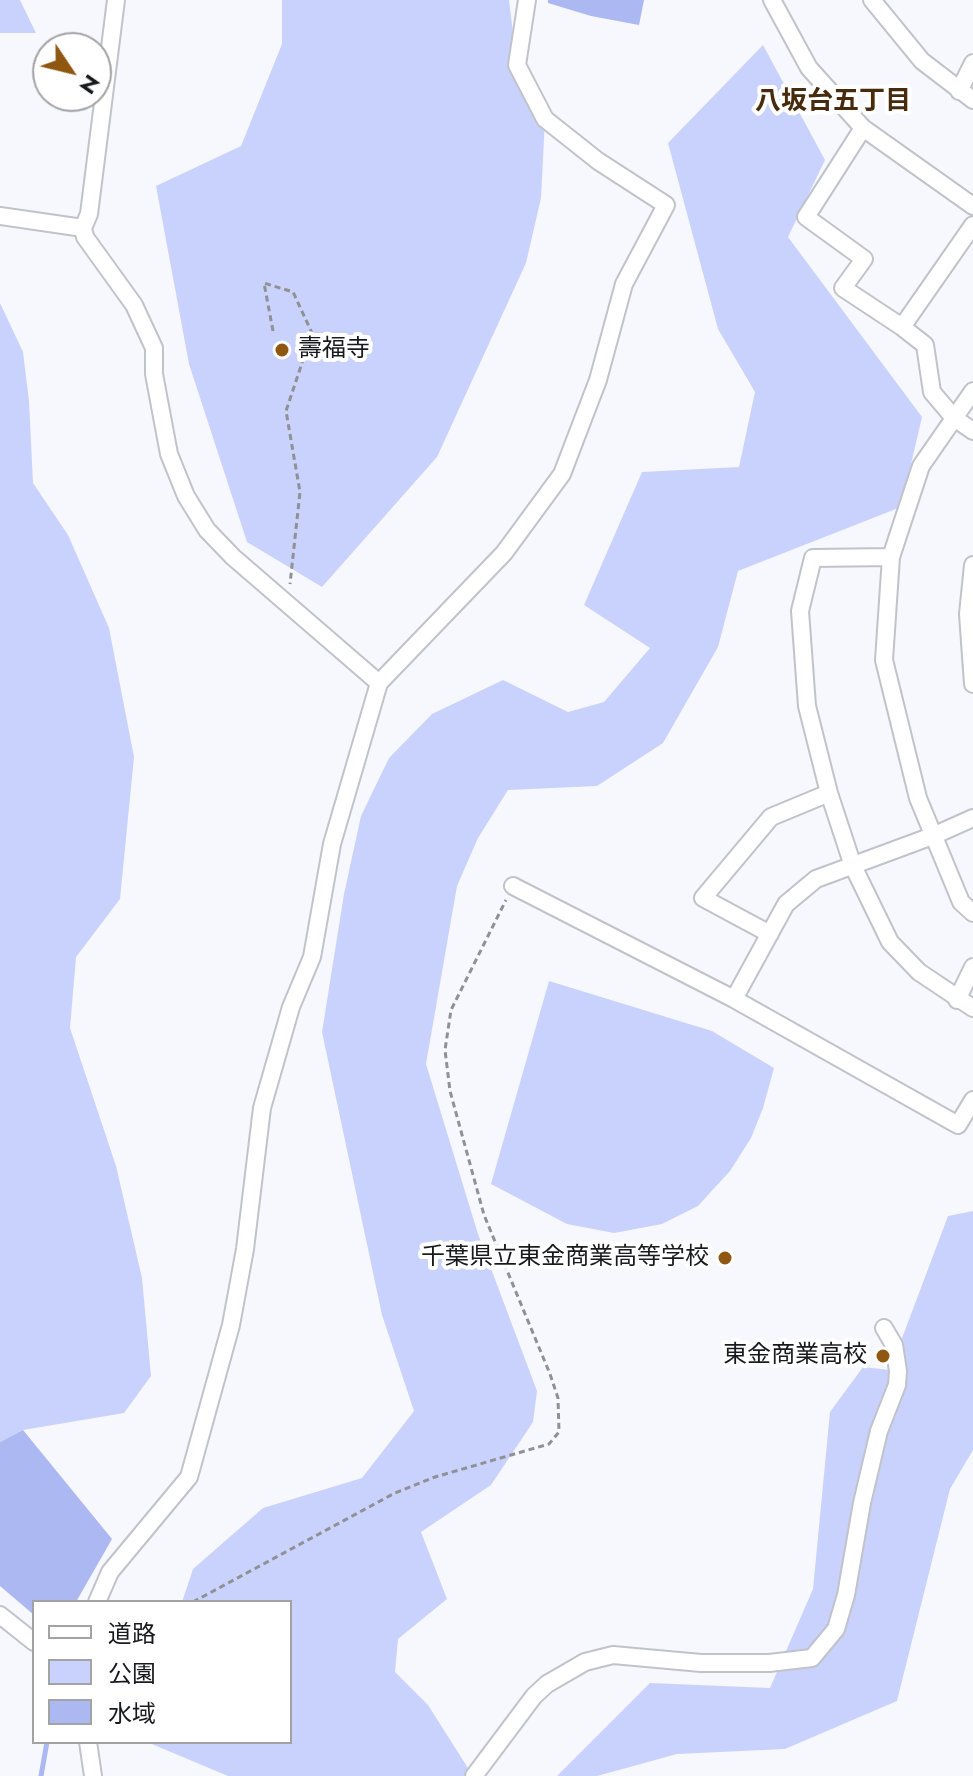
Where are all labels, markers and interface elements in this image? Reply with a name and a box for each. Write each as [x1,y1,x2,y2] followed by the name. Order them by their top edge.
[32,32,112,112] north arrow
[72,68,108,101] text: N
[755,87,911,119] district label: 八坂台五丁目
[298,336,370,364] place label: 壽福寺
[273,341,291,359] marker: 壽福寺
[421,1244,709,1272] place label: 千葉県立東金商業高等学校
[716,1249,734,1267] marker: 千葉県立東金商業高等学校
[723,1342,867,1370] place label: 東金商業高校
[874,1347,892,1365] marker: 東金商業高校
[32,1600,292,1744] legend
[108,1616,156,1651] text: 道路
[108,1656,156,1691] text: 公園
[108,1696,156,1731] text: 水域

